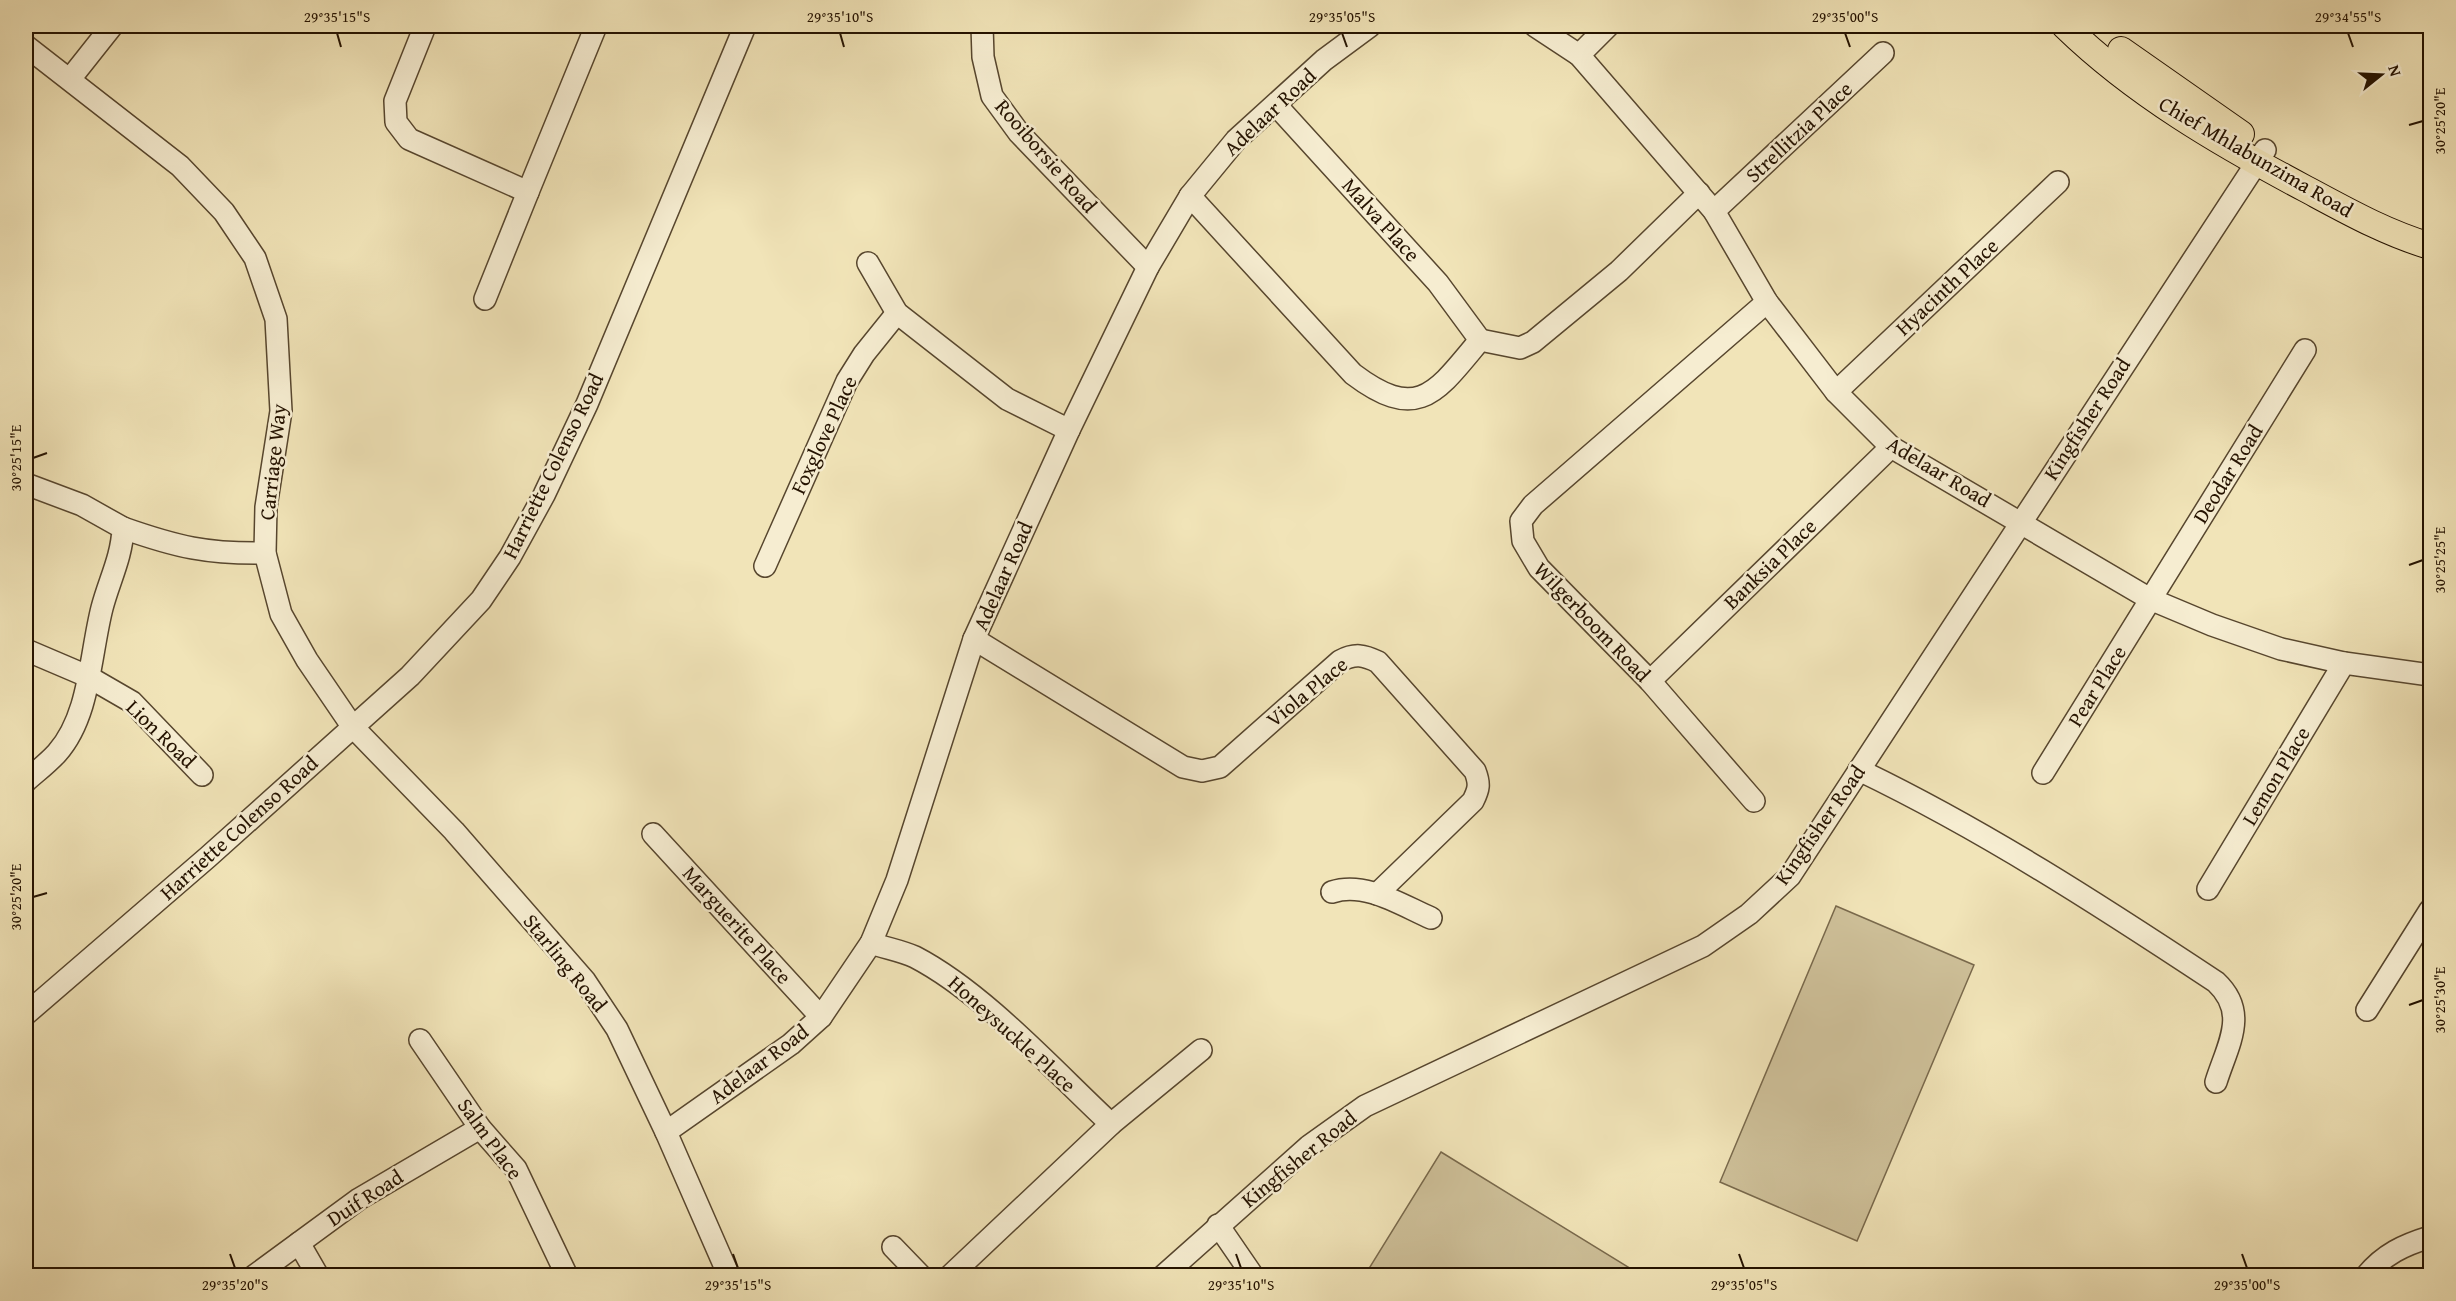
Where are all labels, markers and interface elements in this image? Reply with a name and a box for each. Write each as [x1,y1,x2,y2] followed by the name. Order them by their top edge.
[304,6,370,27] text: 29°35'15"S
[807,6,873,27] text: 29°35'10"S
[1309,6,1375,27] text: 29°35'05"S
[1812,6,1878,27] text: 29°35'00"S
[2315,6,2381,27] text: 29°34'55"S
[2351,45,2411,105] north arrow
[1216,60,1324,163] street label: Adelaar Road
[2382,62,2408,79] text: N
[1738,74,1859,190] street label: Strellitzia Place
[2429,87,2450,154] text: 30°25'20"E
[2153,88,2360,225] street label: Chief Mhlabunzima Road
[988,92,1105,220] street label: Rooiborsie Road
[1335,171,1428,269] street label: Malva Place
[1888,230,2005,343] street label: Hyacinth Place
[2035,351,2138,486] street label: Kingfisher Road
[494,367,611,564] street label: Harriette Colenso Road
[783,370,865,499] street label: Foxglove Place
[251,402,294,522] street label: Carriage Way
[2185,418,2271,529] street label: Deodar Road
[5,424,26,491] text: 30°25'15"E
[1881,428,1998,515] street label: Adelaar Road
[1716,511,1823,616] street label: Banksia Place
[965,515,1041,635] street label: Adelaar Road
[2429,526,2450,593] text: 30°25'25"E
[1527,555,1658,689] street label: Wilgerboom Road
[2059,639,2134,732] street label: Pear Place
[1259,649,1354,734] street label: Viola Place
[119,692,204,776] street label: Lion Road
[2234,720,2317,831] street label: Lemon Place
[153,747,325,907] street label: Harriette Colenso Road
[1767,758,1873,891] street label: Kingfisher Road
[676,858,799,991] street label: Marguerite Place
[5,863,26,930] text: 30°25'20"E
[516,907,615,1019] street label: Starling Road
[2429,966,2450,1033] text: 30°25'30"E
[941,968,1083,1100] street label: Honeysuckle Place
[703,1016,815,1111] street label: Adelaar Road
[450,1092,531,1186] street label: Salm Place
[1234,1102,1364,1215] street label: Kingfisher Road
[321,1161,410,1234] street label: Duif Road
[202,1274,268,1295] text: 29°35'20"S
[705,1274,771,1295] text: 29°35'15"S
[1208,1274,1274,1295] text: 29°35'10"S
[1711,1274,1777,1295] text: 29°35'05"S
[2214,1274,2280,1295] text: 29°35'00"S

